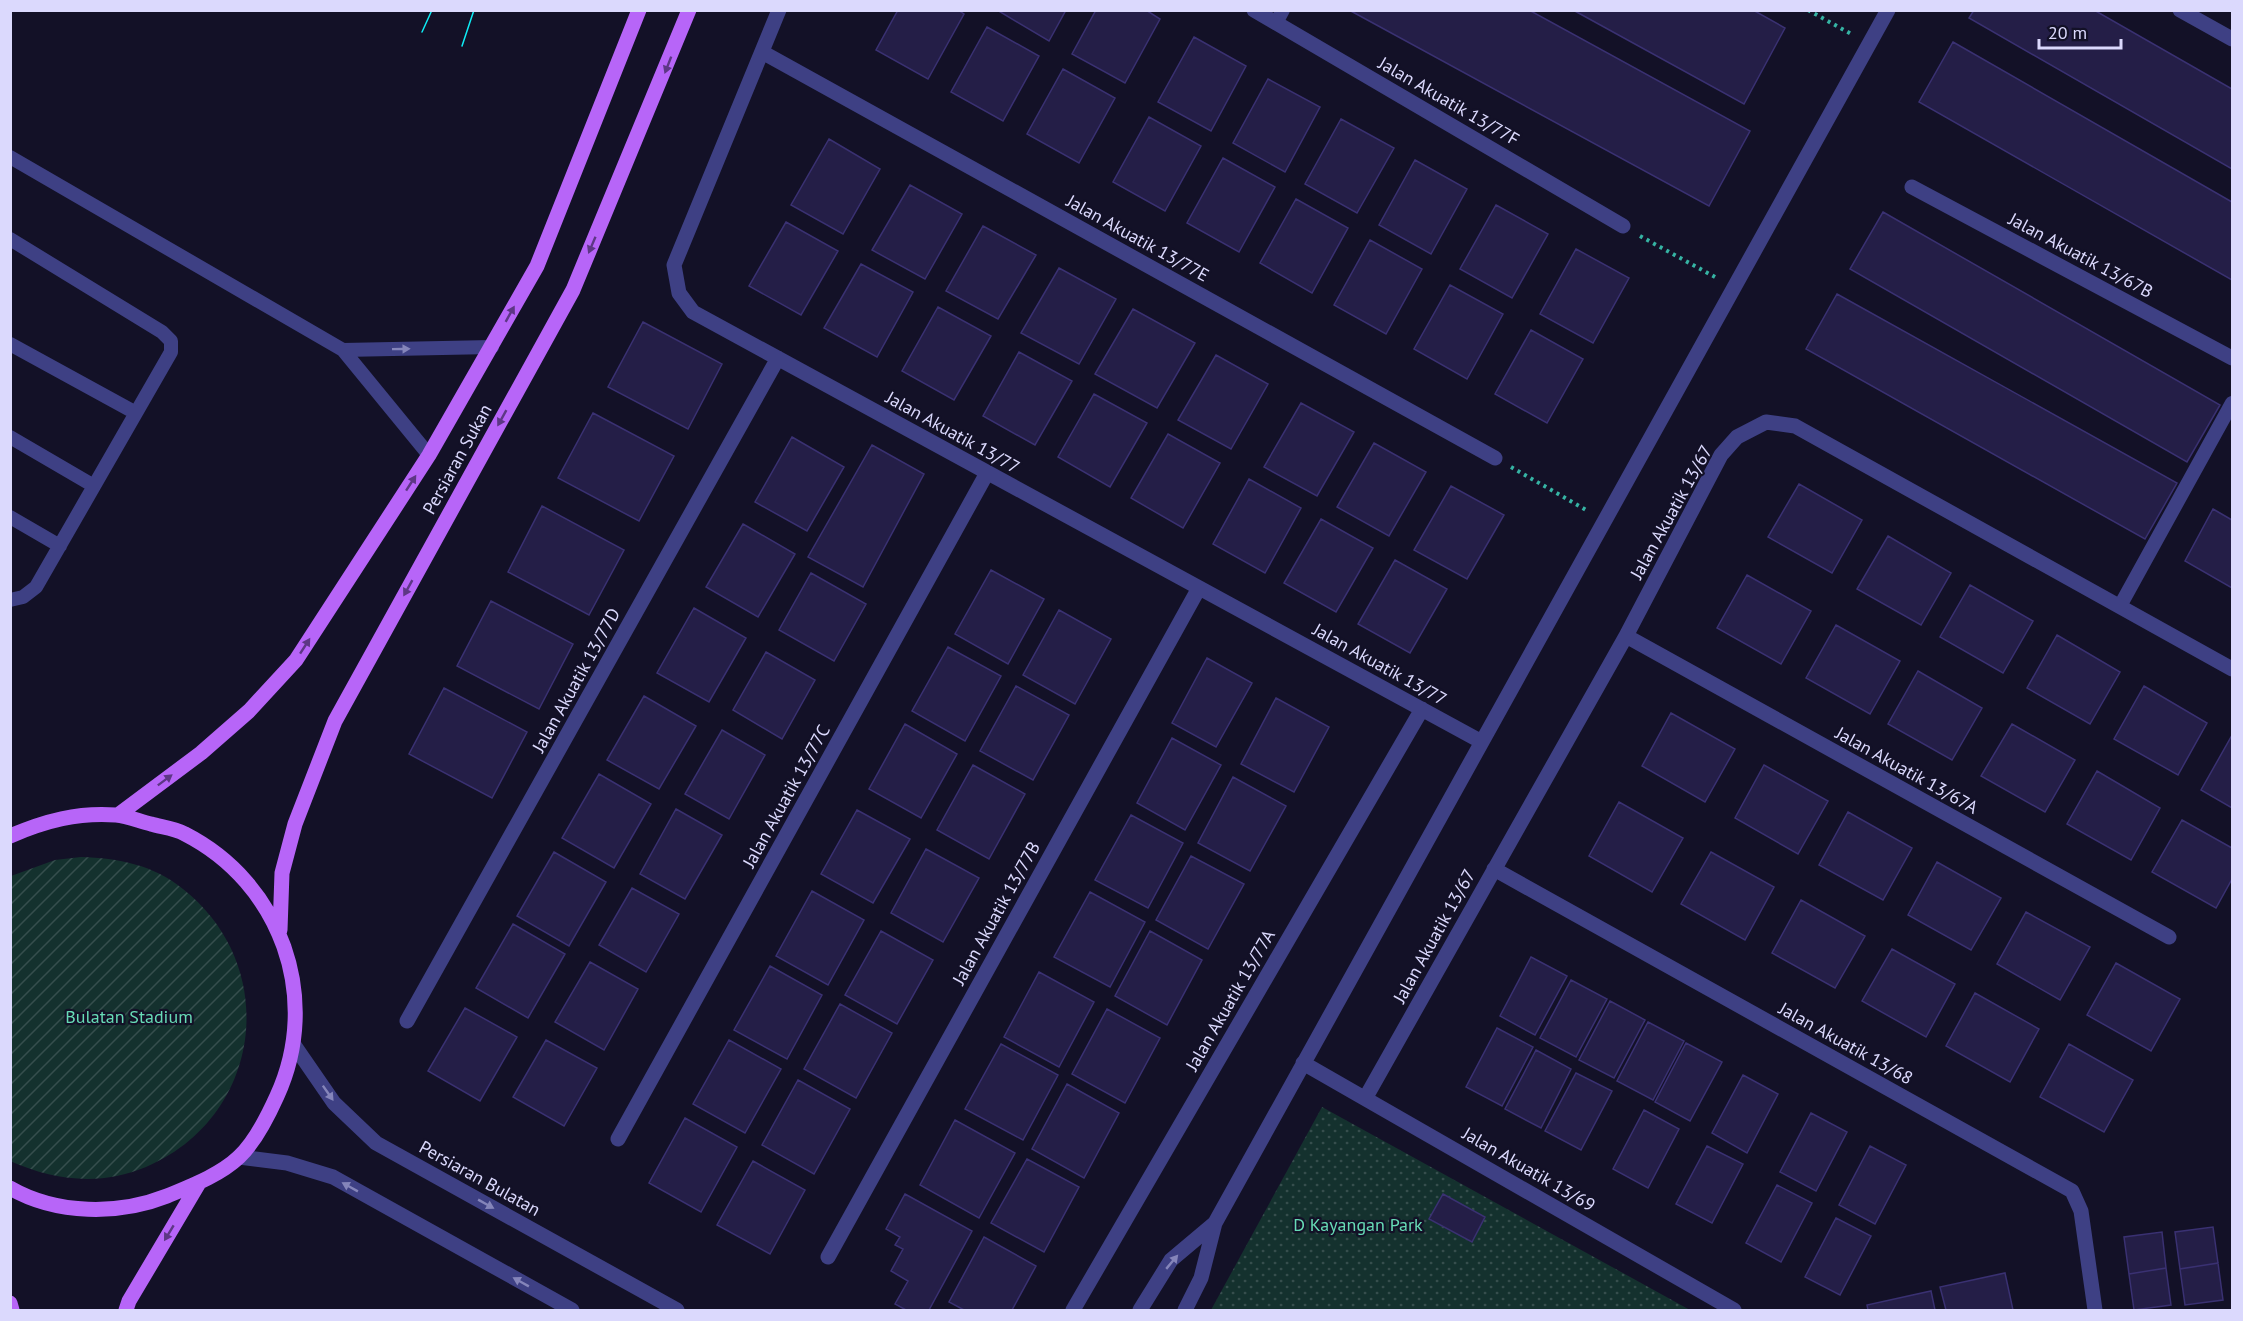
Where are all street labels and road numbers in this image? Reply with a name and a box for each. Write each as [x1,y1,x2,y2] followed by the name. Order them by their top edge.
[1374,51,1524,151] street label: Jalan Akuatik 13/77F
[1062,189,1213,287] street label: Jalan Akuatik 13/77E
[2004,207,2157,303] street label: Jalan Akuatik 13/67B
[881,385,1024,478] street label: Jalan Akuatik 13/77
[417,400,497,518] street label: Persiaran Sukan
[1624,441,1717,584] street label: Jalan Akuatik 13/67
[526,604,625,757] street label: Jalan Akuatik 13/77D
[1308,617,1451,710] street label: Jalan Akuatik 13/77
[737,721,835,872] street label: Jalan Akuatik 13/77C
[1831,721,1983,819] street label: Jalan Akuatik 13/67A
[947,837,1045,989] street label: Jalan Akuatik 13/77B
[1387,865,1480,1008] street label: Jalan Akuatik 13/67
[1180,925,1280,1076] street label: Jalan Akuatik 13/77A
[1774,996,1917,1089] street label: Jalan Akuatik 13/68
[1458,1121,1600,1216] street label: Jalan Akuatik 13/69
[415,1135,545,1221] street label: Persiaran Bulatan

